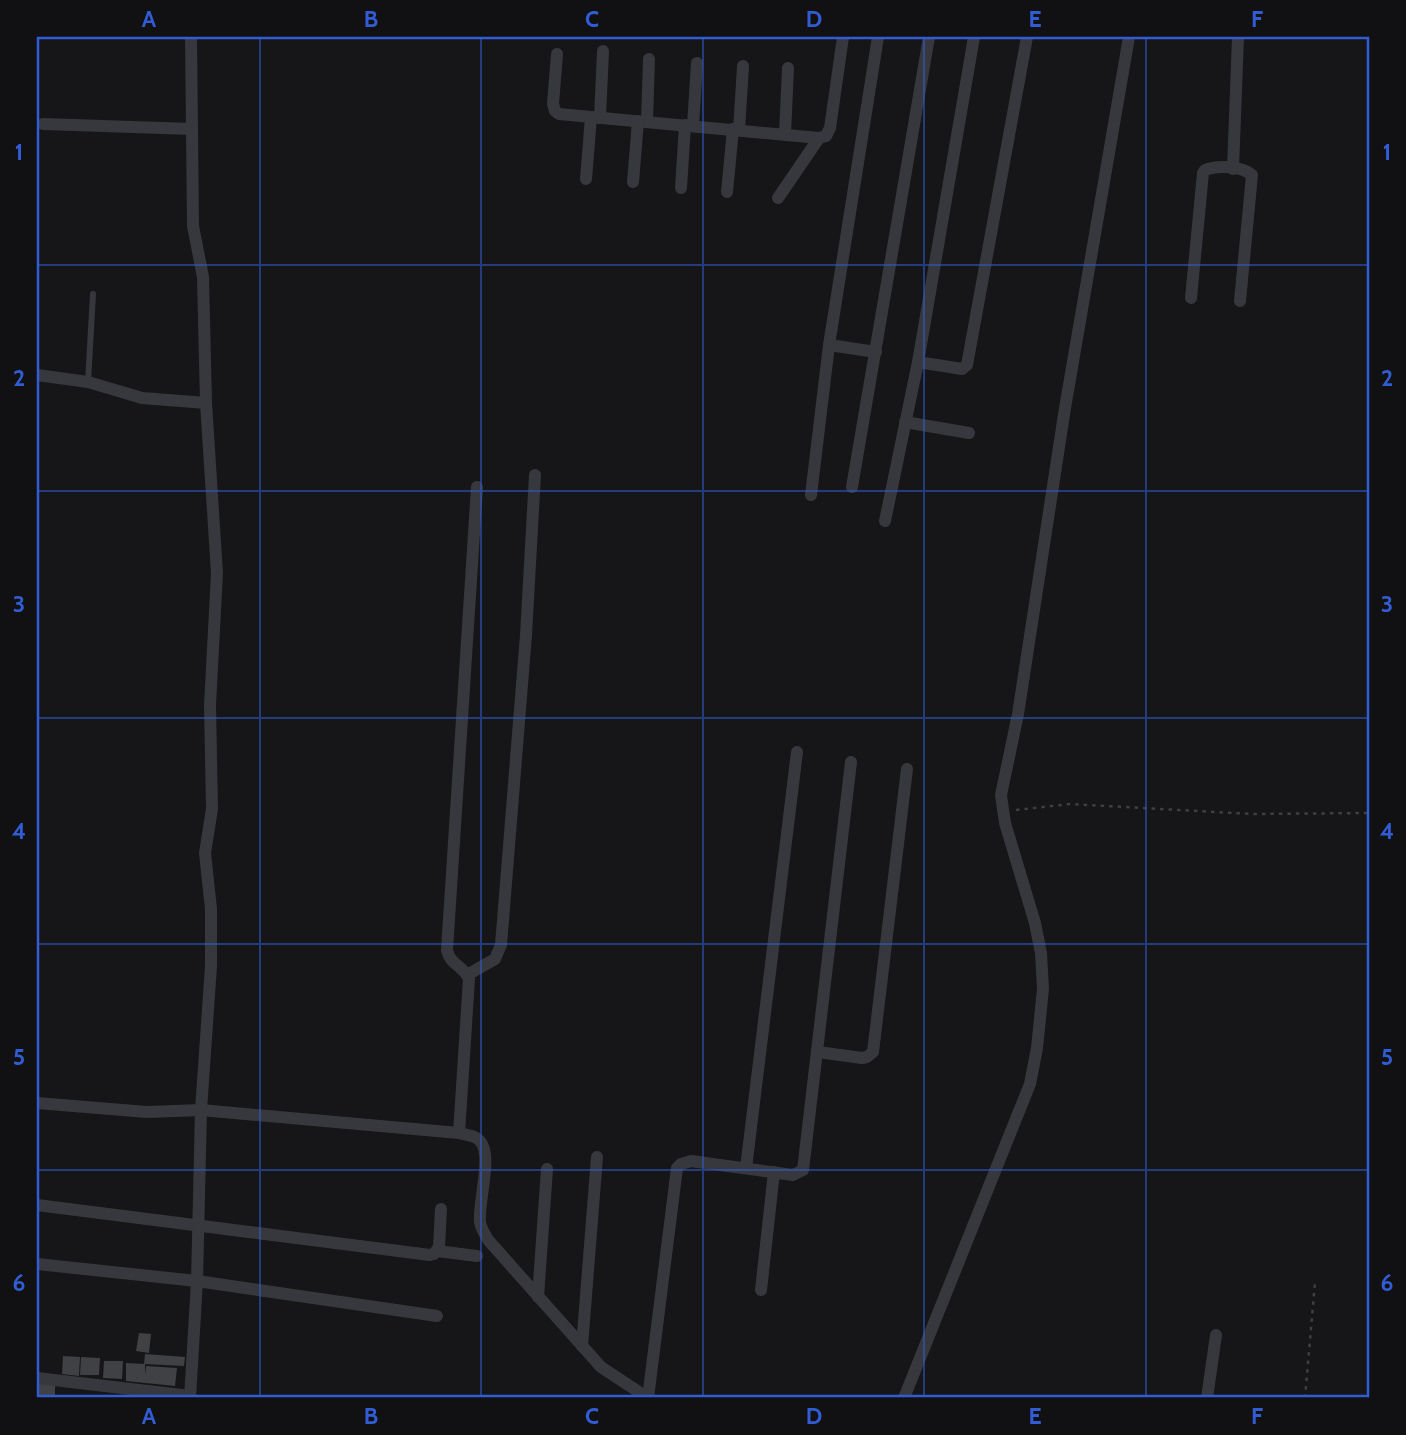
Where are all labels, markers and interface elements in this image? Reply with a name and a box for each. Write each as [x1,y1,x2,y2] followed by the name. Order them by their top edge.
[142,5,157,33] text: A
[364,5,378,33] text: B
[585,5,599,33] text: C
[806,5,822,33] text: D
[1028,5,1042,33] text: E
[1251,5,1263,33] text: F
[15,138,23,166] text: 1
[1383,138,1391,166] text: 1
[13,364,25,392] text: 2
[1381,364,1393,392] text: 2
[13,590,25,618] text: 3
[1381,590,1393,618] text: 3
[12,817,26,845] text: 4
[1380,817,1394,845] text: 4
[13,1043,25,1071] text: 5
[1381,1043,1393,1071] text: 5
[13,1269,25,1297] text: 6
[1381,1269,1393,1297] text: 6
[142,1402,157,1430] text: A
[364,1402,378,1430] text: B
[585,1402,599,1430] text: C
[806,1402,822,1430] text: D
[1028,1402,1042,1430] text: E
[1251,1402,1263,1430] text: F

